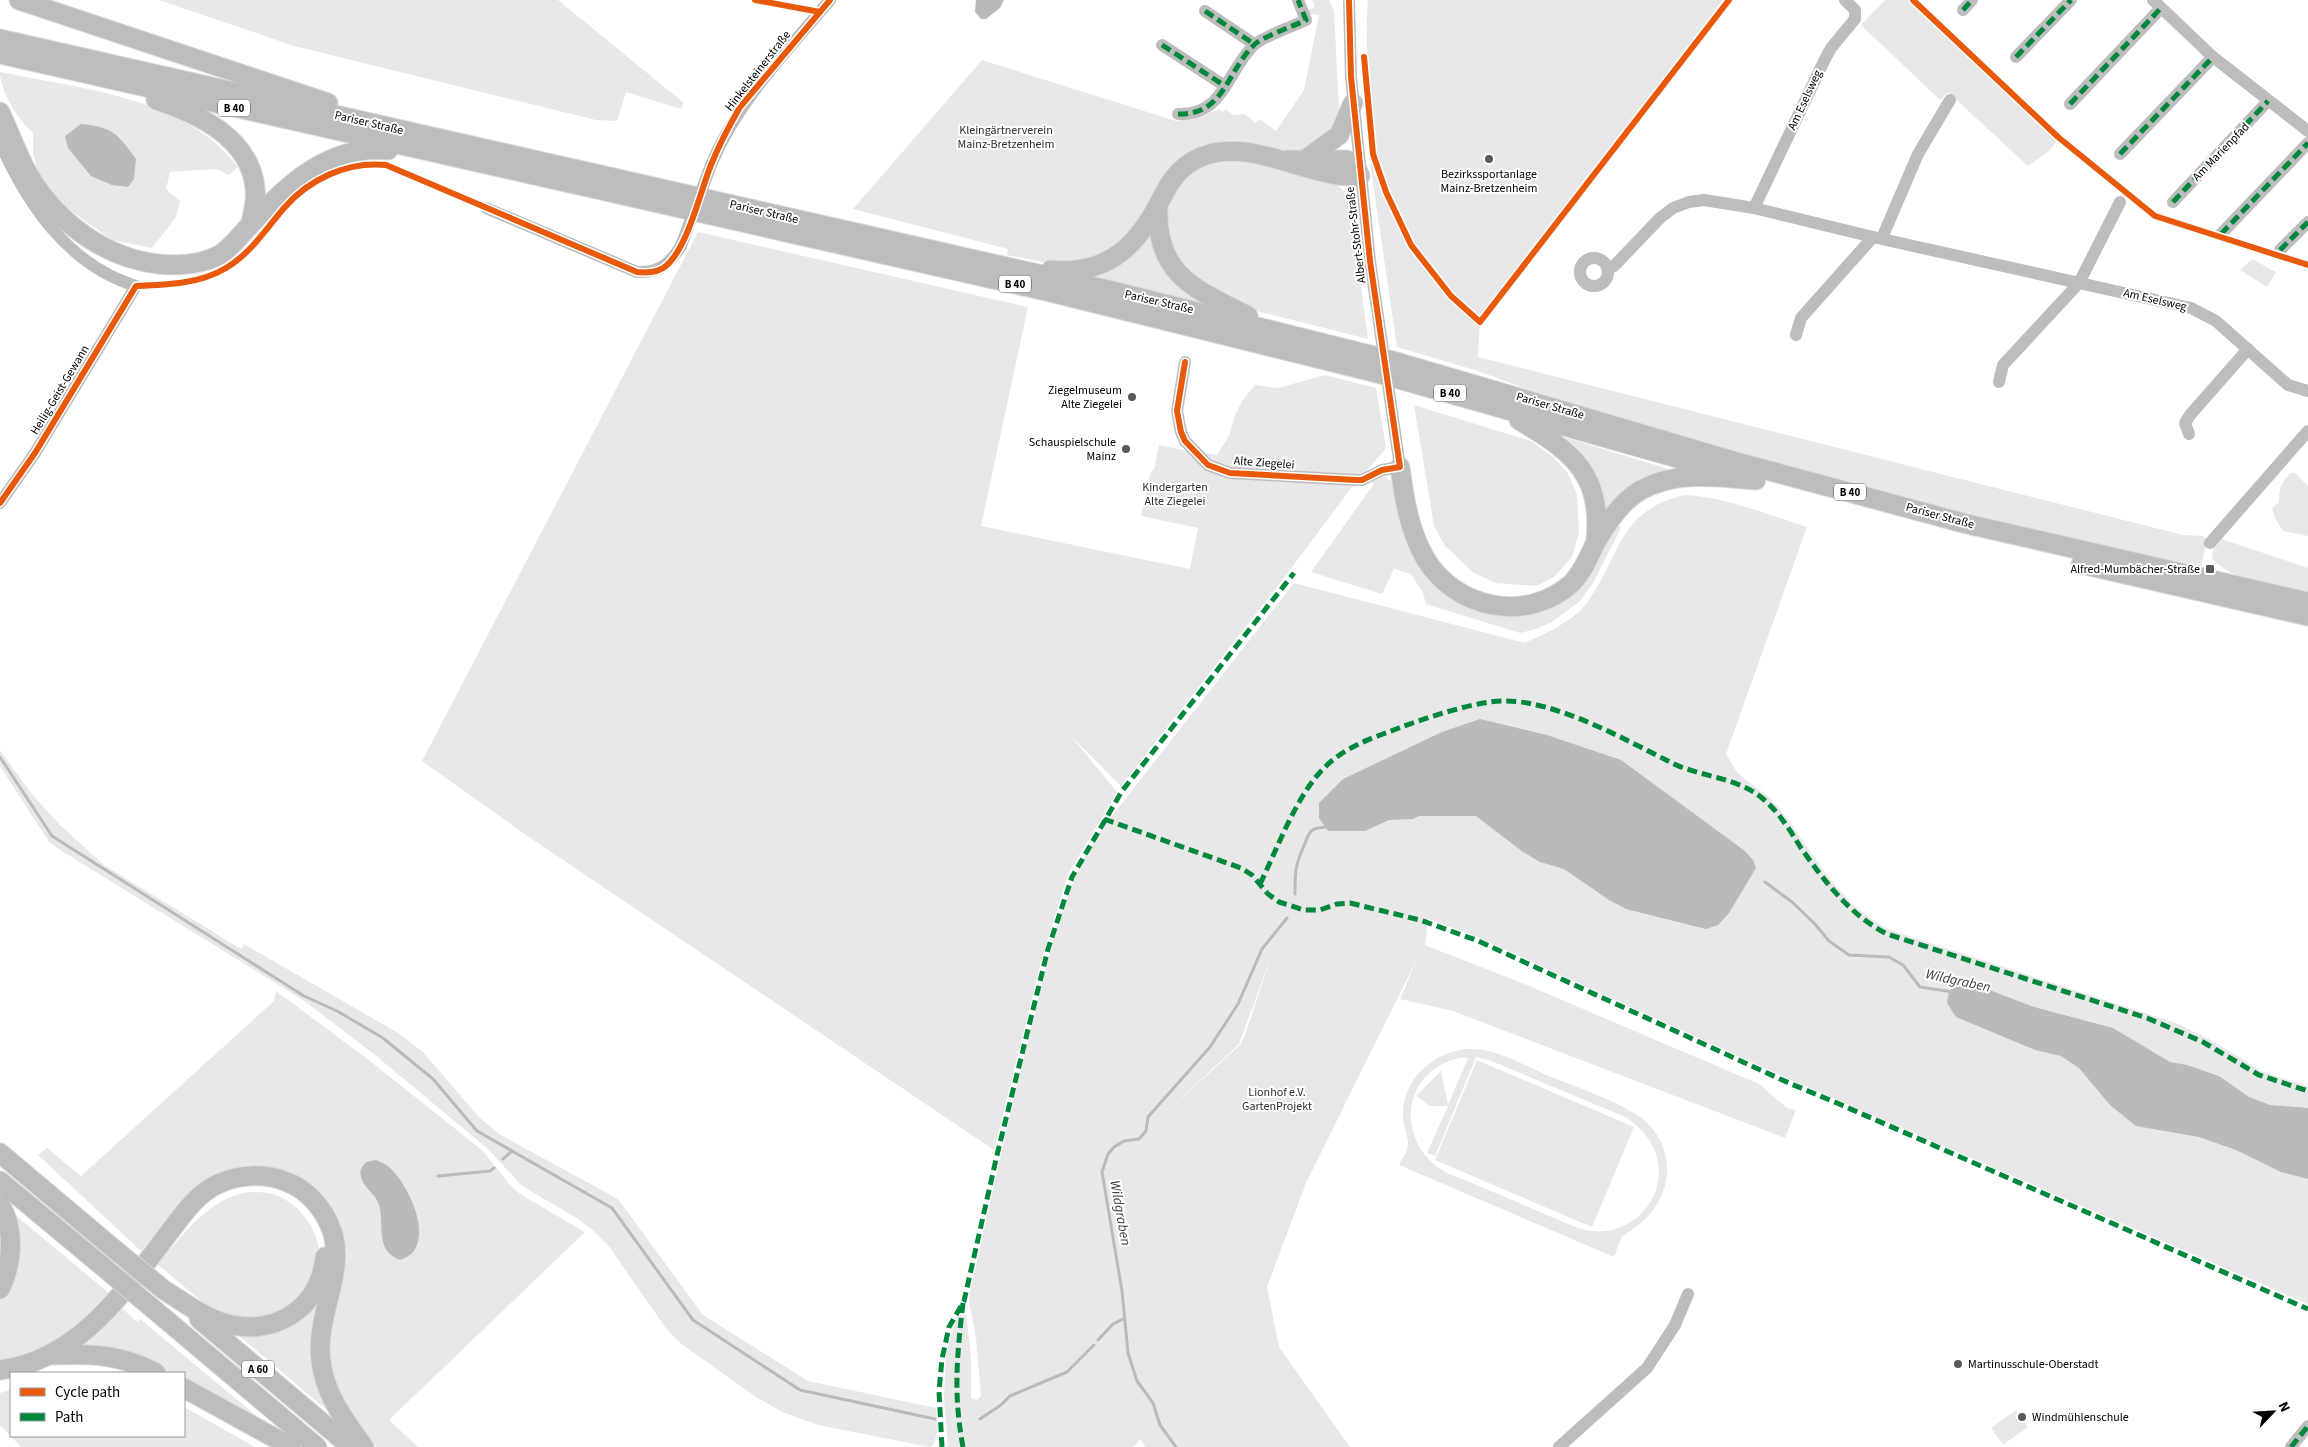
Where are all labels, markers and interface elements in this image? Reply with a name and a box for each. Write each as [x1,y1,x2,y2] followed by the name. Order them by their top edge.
[721,27,795,115] street label: Hinkelsteinerstraße
[1784,67,1826,133] street label: Am Eselsweg
[218,100,250,116] road number: B 40
[333,107,405,139] street label: Pariser Straße
[2189,119,2253,185] street label: Am Marienpfad
[958,122,1054,153] park label: Kleingärtnerverein Mainz-Bretzenheim
[1483,153,1495,165] marker: Bezirkssportanlage Mainz-Bretzenheim
[1441,166,1537,197] place label: Bezirkssportanlage Mainz-Bretzenheim
[1342,186,1370,284] street label: Albert-Stohr-Straße
[728,196,800,228] street label: Pariser Straße
[999,276,1031,292] road number: B 40
[2122,284,2188,316] street label: Am Eselsweg
[1123,286,1195,318] street label: Pariser Straße
[26,342,94,438] street label: Heilig-Geist-Gewann
[1048,382,1122,413] place label: Ziegelmuseum Alte Ziegelei
[1434,384,1466,402] road number: B 40
[1514,388,1586,424] street label: Pariser Straße
[1126,391,1138,403] marker: Ziegelmuseum Alte Ziegelei
[1029,434,1116,465] place label: Schauspielschule Mainz
[1120,443,1132,455] marker: Schauspielschule Mainz
[1233,452,1295,474] street label: Alte Ziegelei
[1142,479,1208,510] park label: Kindergarten Alte Ziegelei
[1834,484,1866,501] road number: B 40
[1904,499,1976,533] street label: Pariser Straße
[2070,561,2200,578] place label: Alfred-Mumbächer-Straße
[2204,563,2216,575] marker: Alfred-Mumbächer-Straße
[1924,964,1992,998] water label: Wildgraben
[1242,1084,1312,1115] park label: Lionhof e.V. GartenProjekt
[1104,1179,1136,1247] water label: Wildgraben
[1968,1356,2099,1373] place label: Martinusschule-Oberstadt
[1952,1358,1964,1370] marker: Martinusschule-Oberstadt
[242,1360,274,1378] road number: A 60
[10,1372,185,1437] legend
[55,1382,120,1403] text: Cycle path
[2248,1387,2298,1437] north arrow
[2273,1398,2295,1415] text: N
[55,1407,83,1428] text: Path
[2032,1409,2129,1426] place label: Windmühlenschule
[2016,1411,2028,1423] marker: Windmühlenschule

